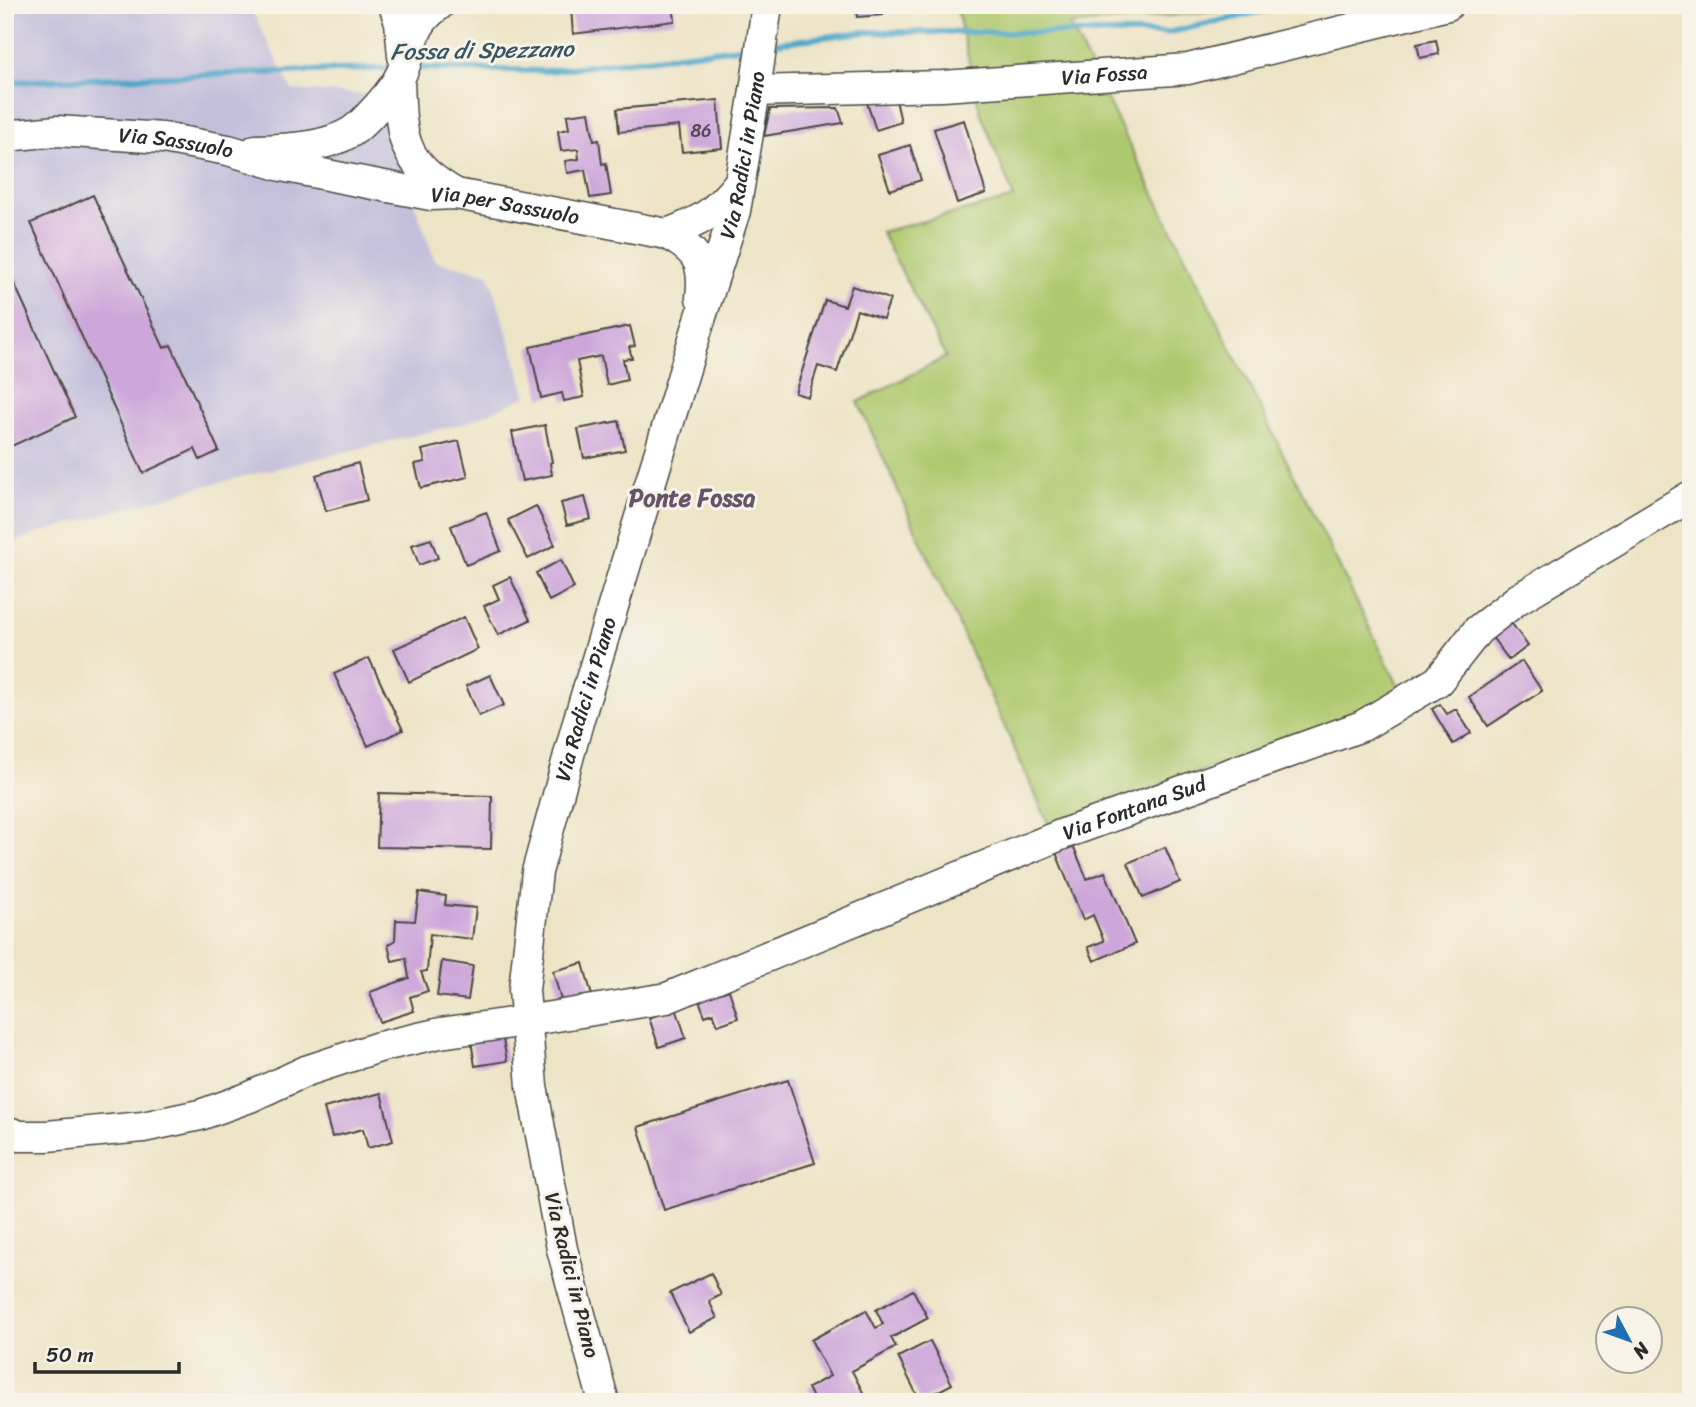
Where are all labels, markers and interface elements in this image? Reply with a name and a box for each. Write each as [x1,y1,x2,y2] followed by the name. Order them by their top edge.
[390,28,575,73] water label: Fossa di Spezzano
[1060,53,1149,97] street label: Via Fossa
[708,69,777,244] street label: Via Radici in Piano
[690,115,712,147] house number: 86
[118,116,238,170] street label: Via Sassuolo
[431,175,583,236] street label: Via per Sassuolo
[629,477,755,519] district label: Ponte Fossa
[544,612,628,786] street label: Via Radici in Piano
[1057,764,1213,852] street label: Via Fontana Sud
[533,1188,611,1362] street label: Via Radici in Piano
[1594,1306,1664,1376] north arrow
[35,1330,178,1374] scale bar
[1624,1334,1659,1367] text: N
[46,1336,94,1374] text: 50 m

